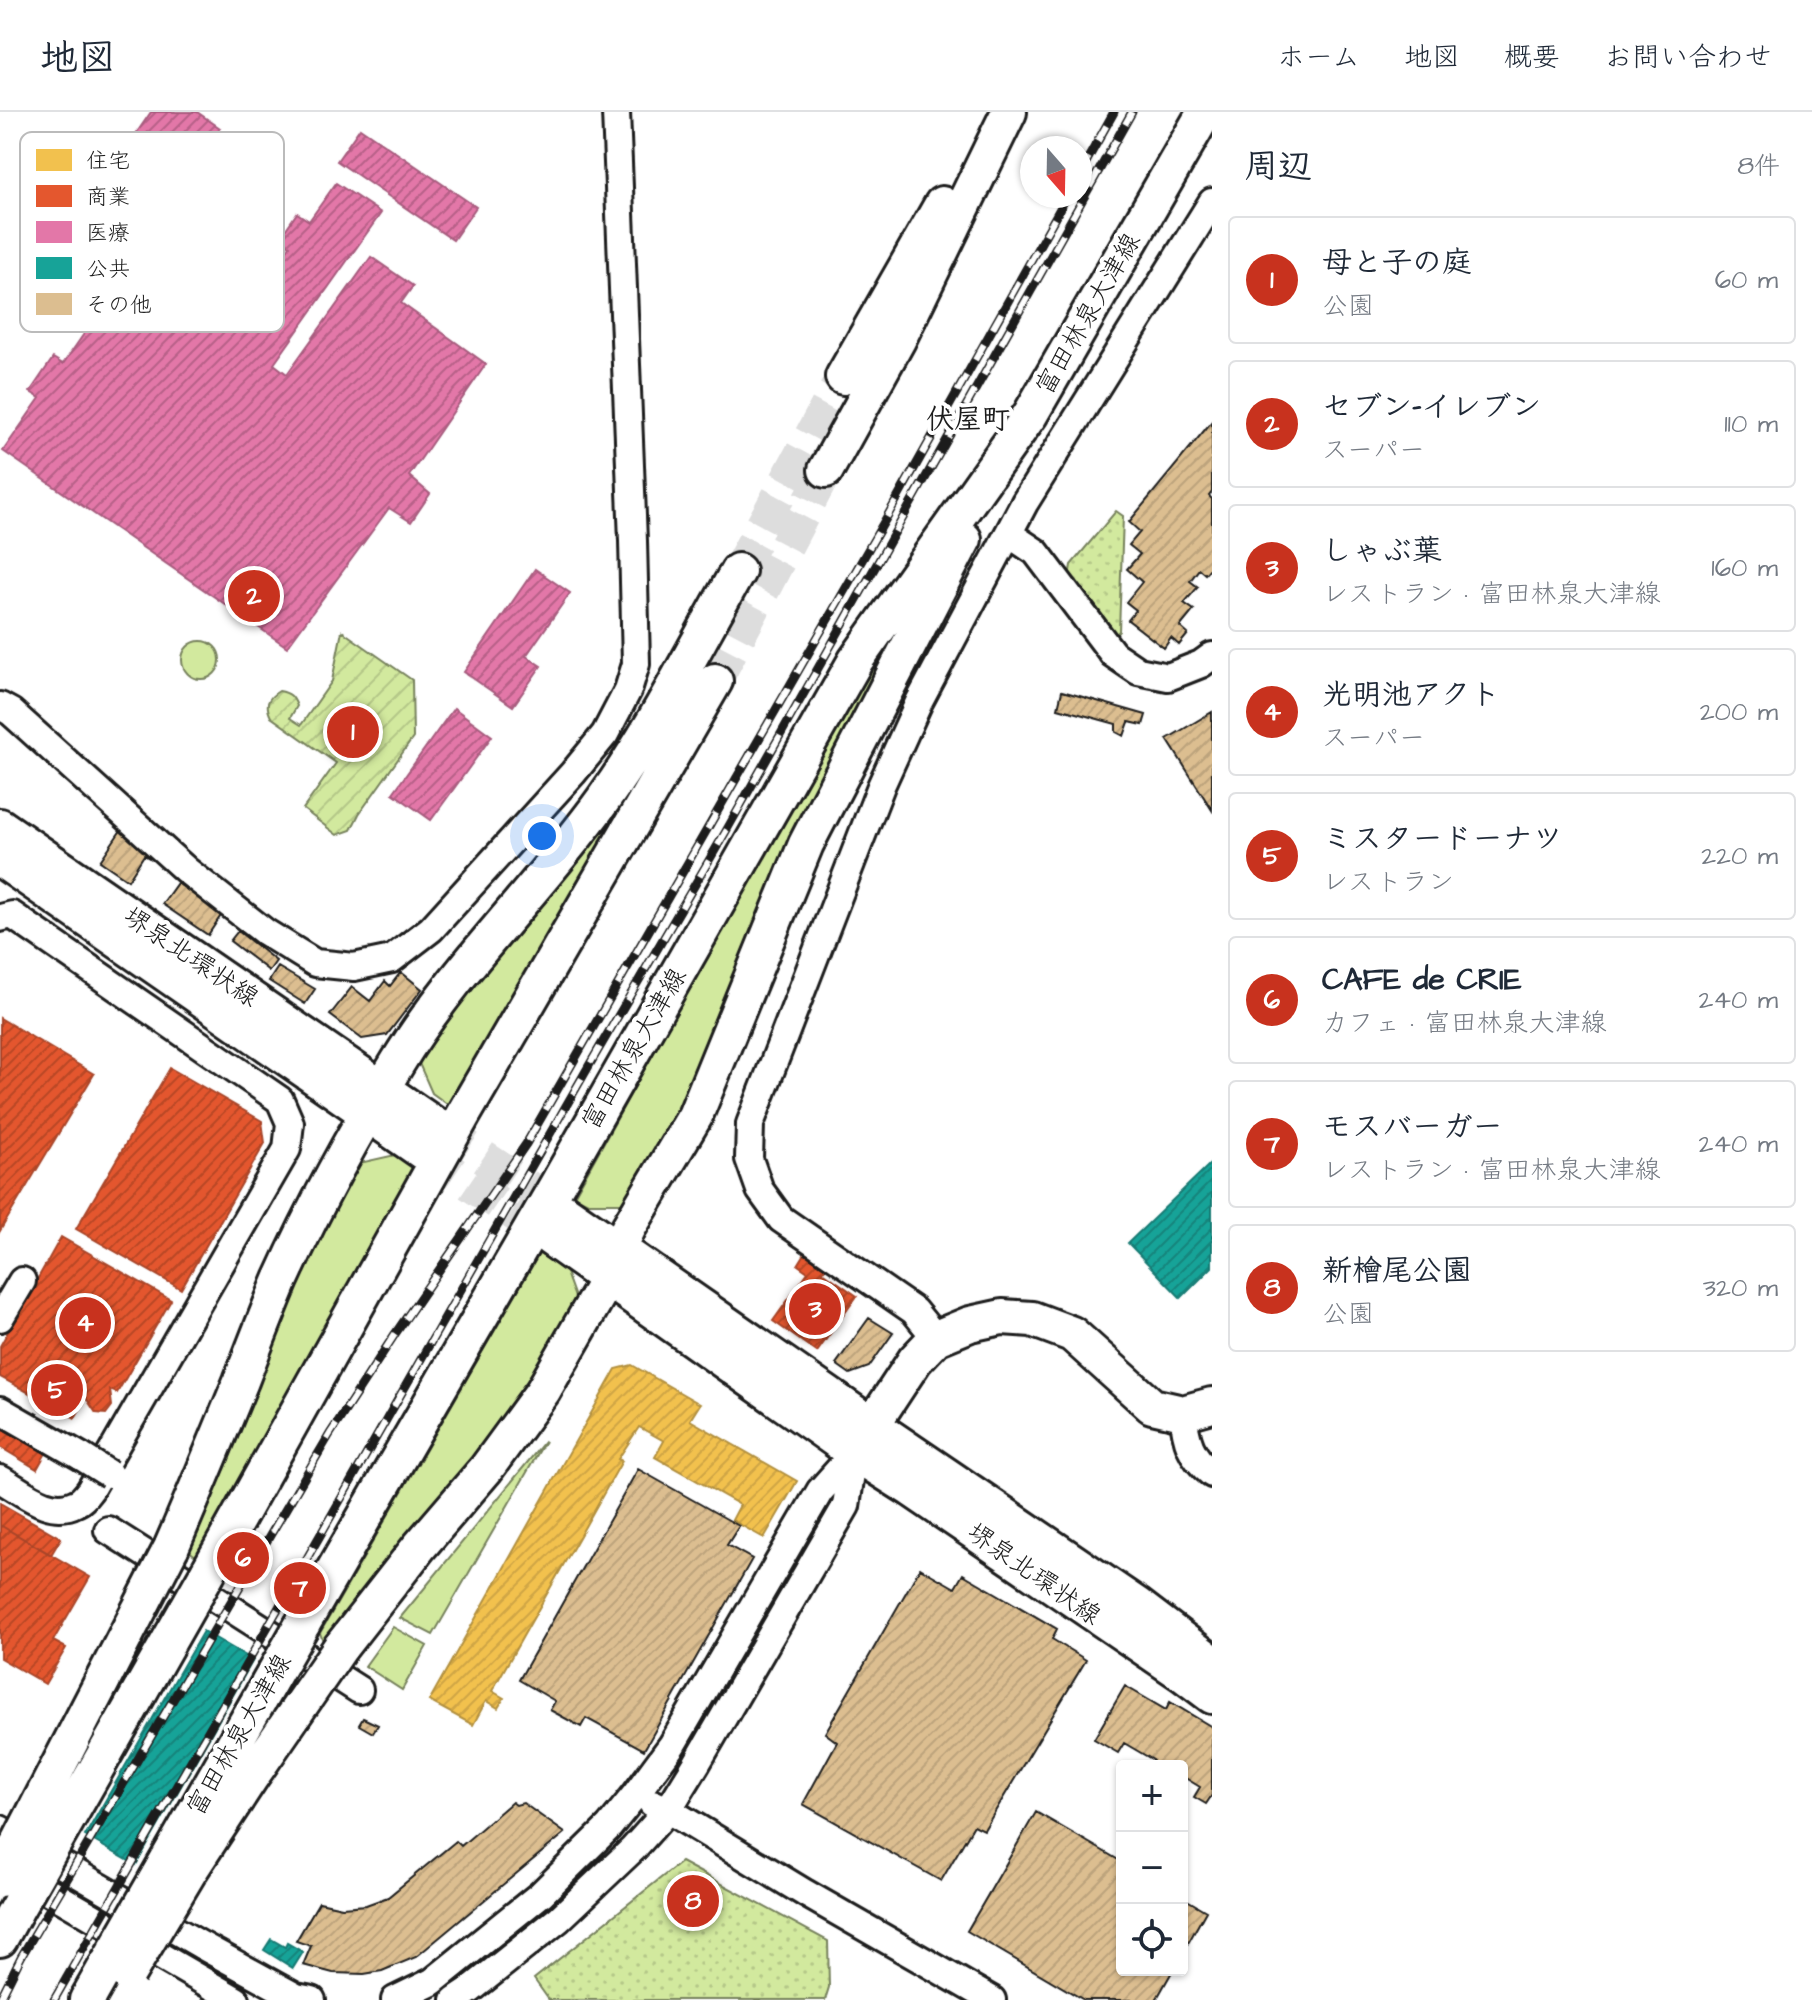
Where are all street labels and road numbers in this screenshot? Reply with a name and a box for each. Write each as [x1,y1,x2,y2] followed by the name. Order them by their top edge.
[1027,226,1149,402] street label: 富田林泉大津線
[116,898,266,1016] street label: 堺泉北環状線
[573,961,695,1137] street label: 富田林泉大津線
[960,1515,1108,1633] street label: 堺泉北環状線
[178,1647,300,1823] street label: 富田林泉大津線

